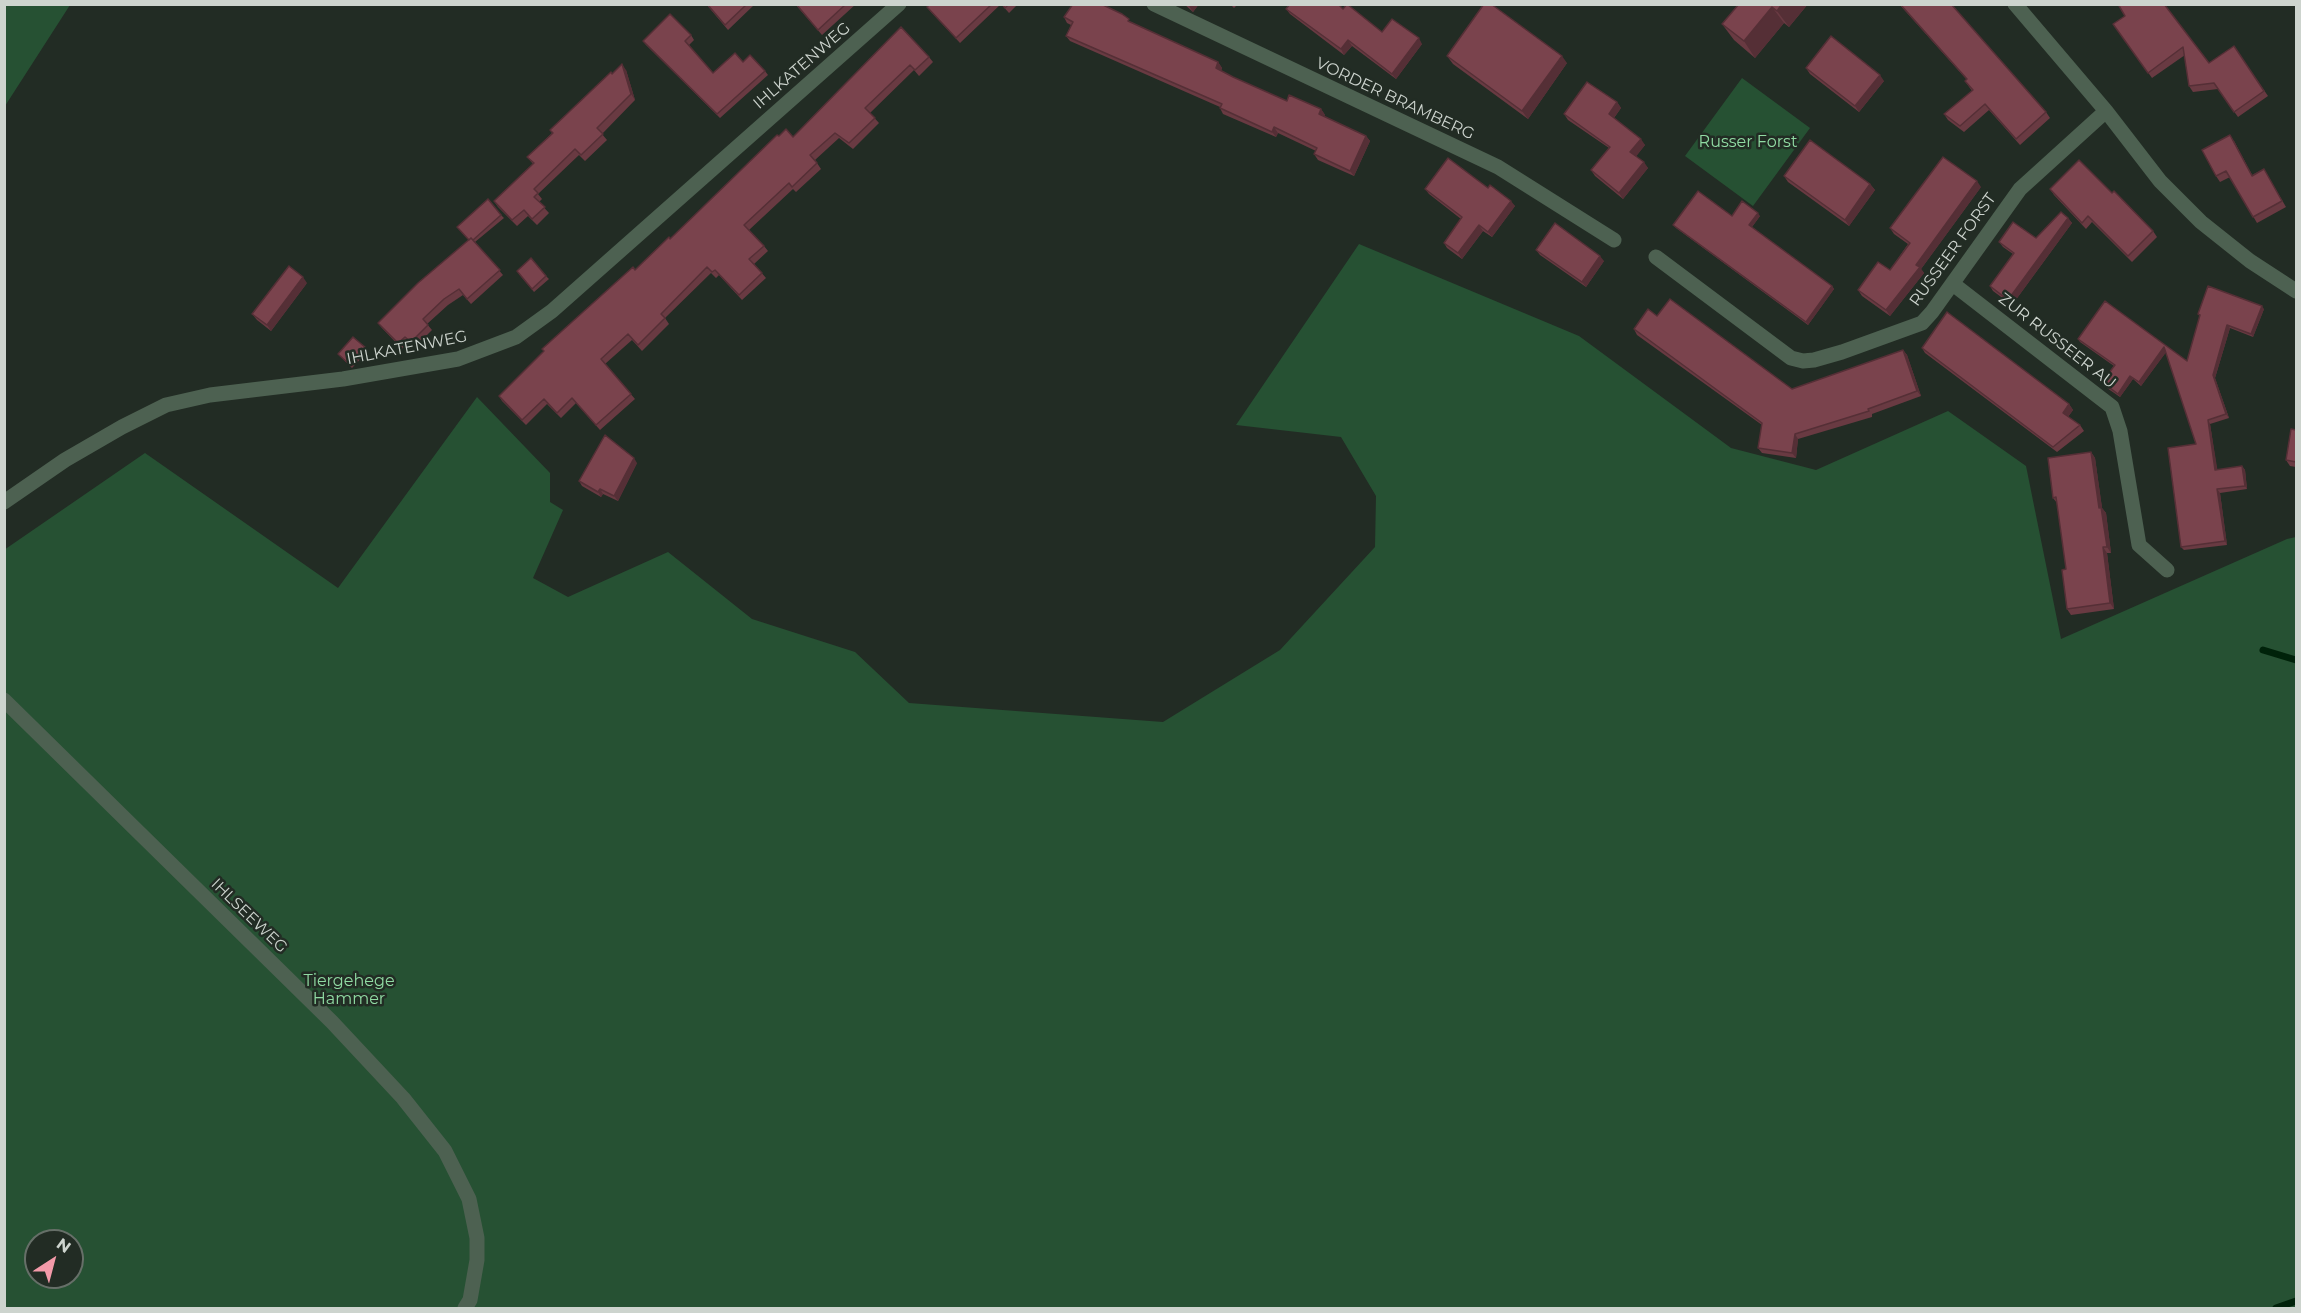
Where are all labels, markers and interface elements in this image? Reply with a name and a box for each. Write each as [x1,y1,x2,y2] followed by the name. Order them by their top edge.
[750,19,854,113] street label: IHLKATENWEG
[1313,54,1477,144] street label: VORDER BRAMBERG
[1699,132,1797,152] park label: Russer Forst
[1906,190,2000,310] street label: RUSSEER FORST
[1994,289,2120,393] street label: ZUR RUSSEER AU
[345,327,469,369] street label: IHLKATENWEG
[207,875,291,957] street label: IHLSEEWEG
[303,971,395,1009] park label: Tiergehege Hammer
[24,1229,84,1289] north arrow
[53,1234,75,1257] text: N

